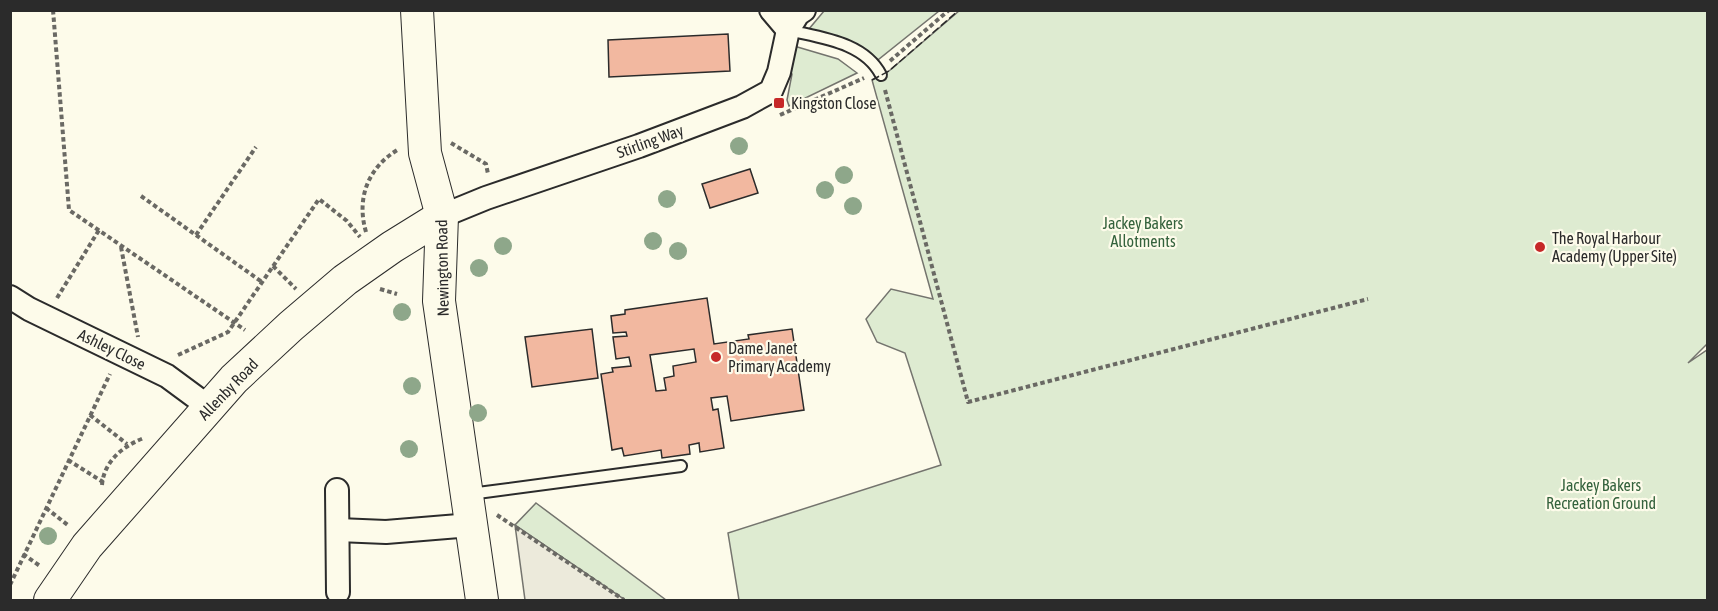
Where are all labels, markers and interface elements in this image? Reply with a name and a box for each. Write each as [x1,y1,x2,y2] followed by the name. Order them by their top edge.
[791,94,876,113] place label: Kingston Close
[772,96,786,110] marker: Kingston Close
[614,120,687,162] street label: Stirling Way
[1103,214,1184,250] park label: Jackey Bakers Allotments
[432,219,453,317] street label: Newington Road
[1552,229,1677,266] place label: The Royal Harbour Academy (Upper Site)
[1533,240,1547,254] marker: The Royal Harbour Academy (Upper Site)
[75,325,149,374] street label: Ashley Close
[728,339,831,376] place label: Dame Janet Primary Academy
[709,350,723,364] marker: Dame Janet Primary Academy
[194,355,262,424] street label: Allenby Road
[1546,476,1656,512] park label: Jackey Bakers Recreation Ground

